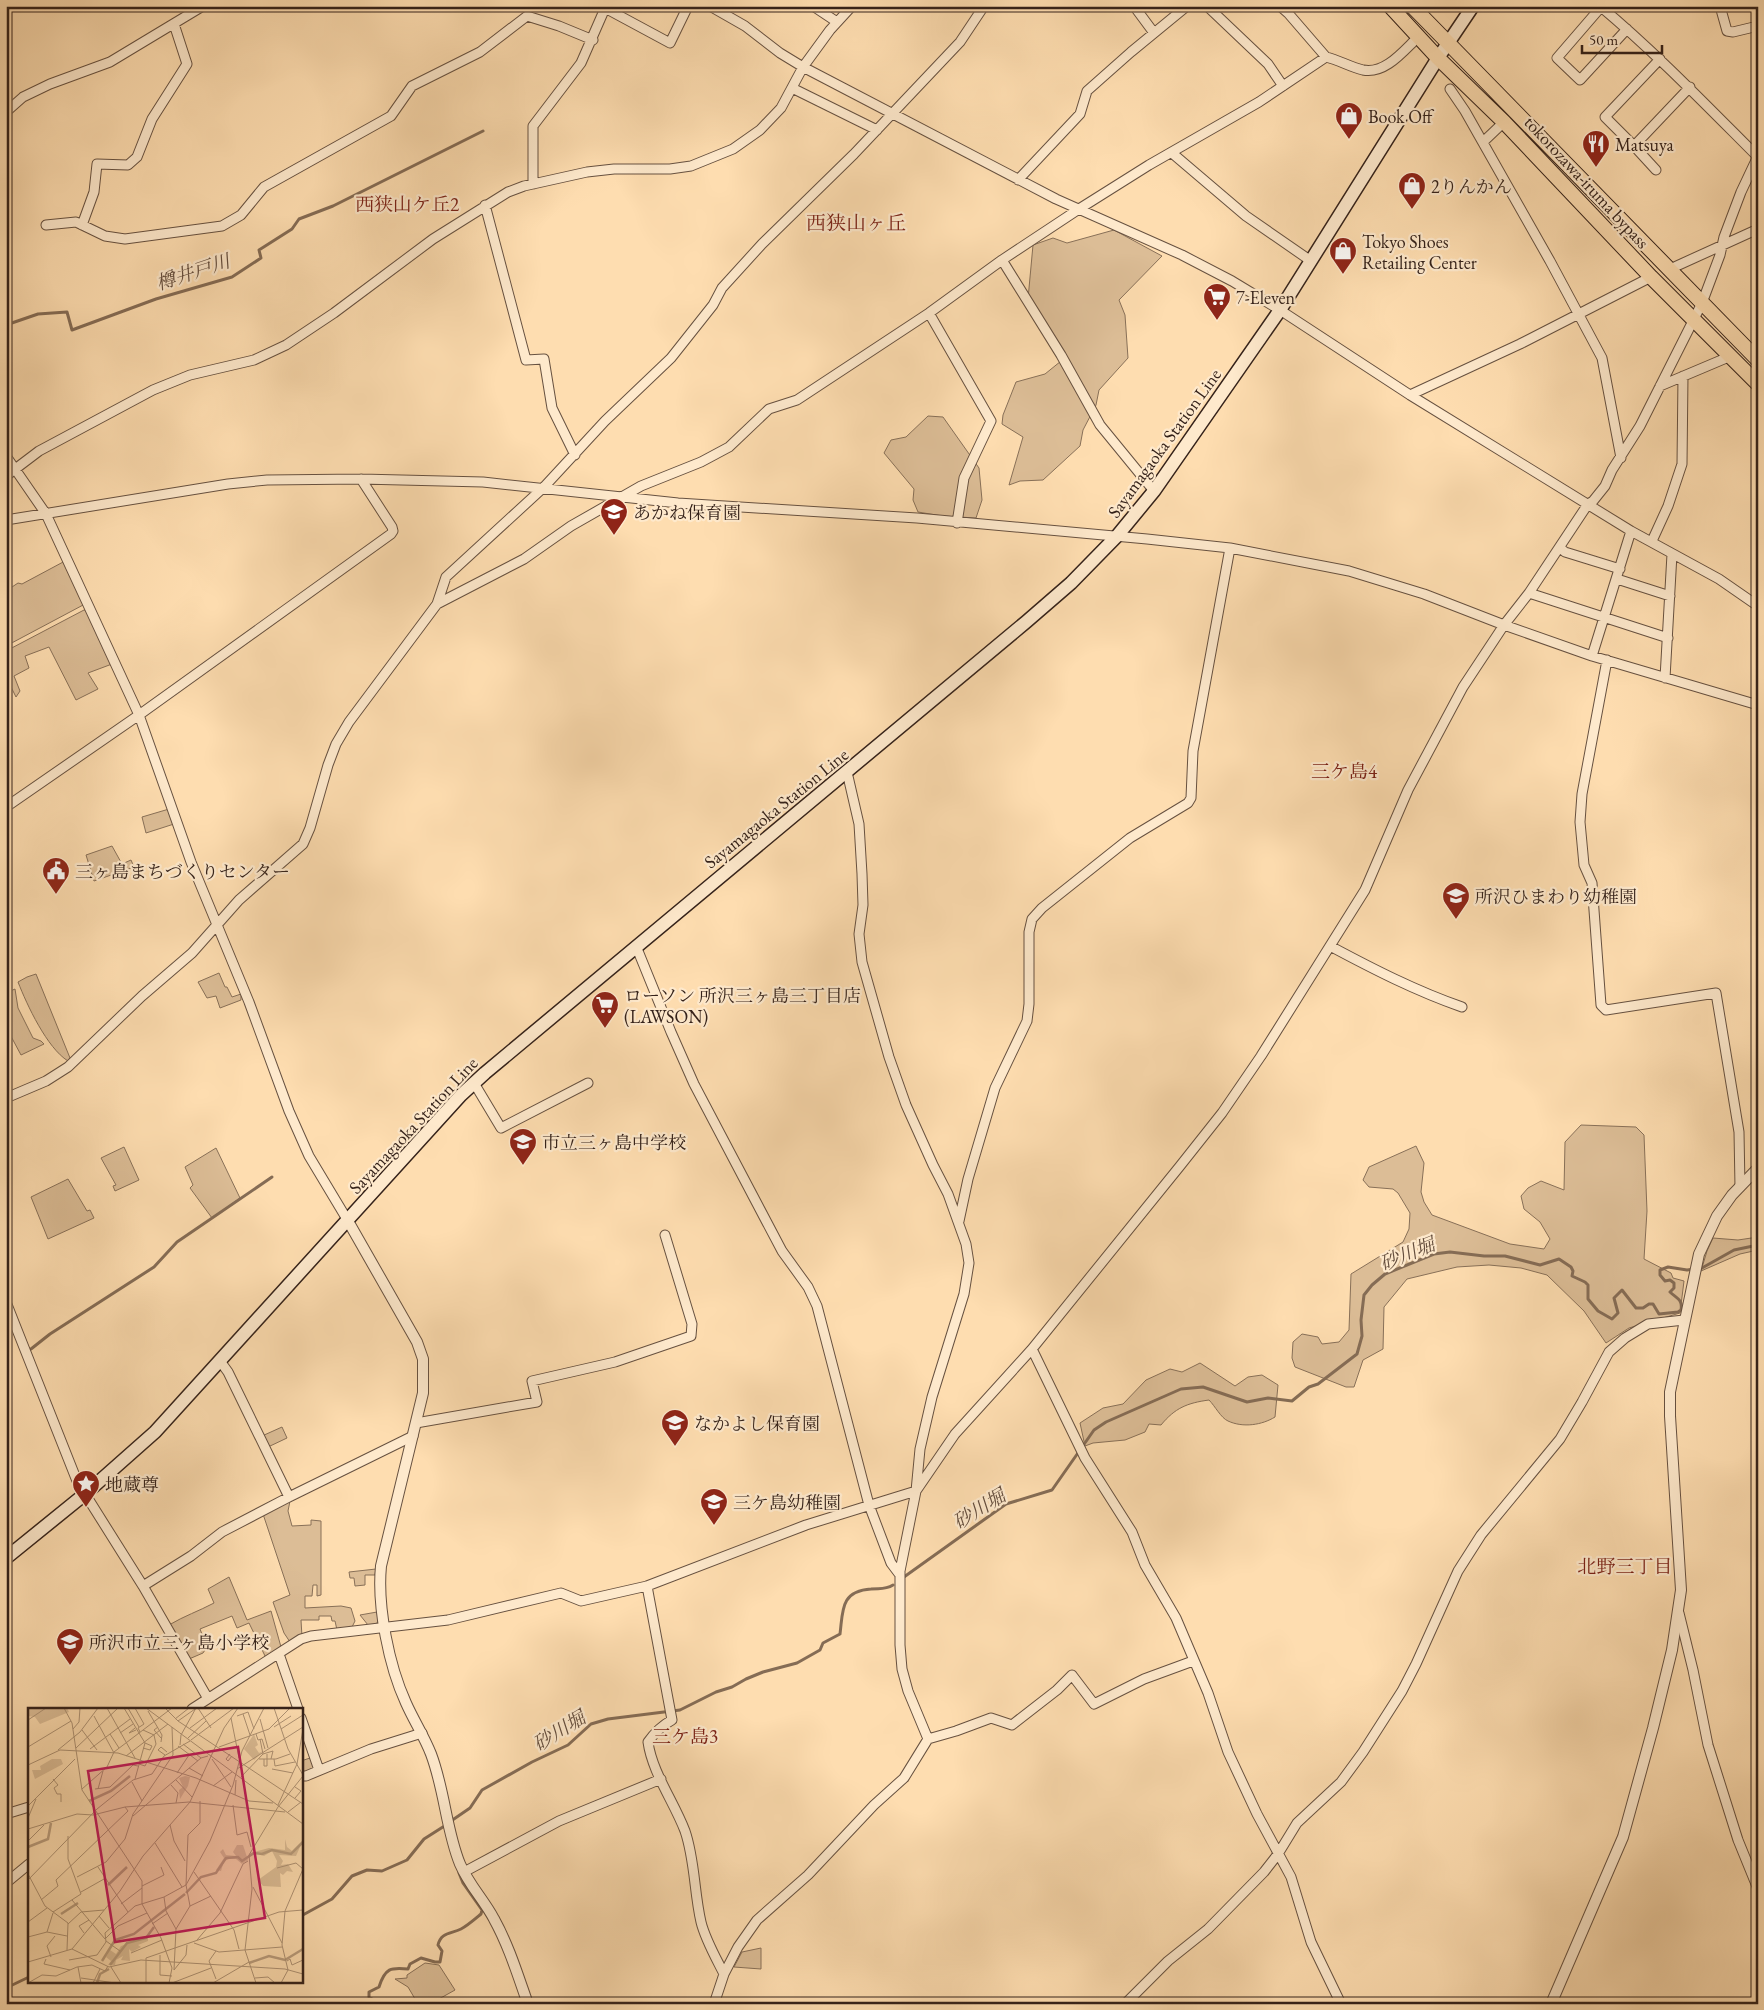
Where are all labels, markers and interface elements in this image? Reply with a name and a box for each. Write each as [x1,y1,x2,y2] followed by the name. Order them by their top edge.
[1582,22,1662,54] scale bar
[1589,30,1618,49] text: 50 m
[1334,101,1364,140] shop icon: Book Off
[1368,105,1435,128] place label: Book Off
[1520,111,1655,253] street label: tokorozawa-iruma bypass
[1581,129,1611,168] restaurant icon: Matsuya
[1615,133,1675,156] place label: Matsuya
[1397,171,1427,210] shop icon: 2りんかん
[1431,175,1512,198] place label: 2りんかん
[355,192,459,217] district label: 西狭山ケ丘2
[806,210,906,236] district label: 西狭山ヶ丘
[1362,230,1477,274] place label: Tokyo Shoes Retailing Center
[1328,236,1358,275] shop icon: Tokyo Shoes Retailing Center
[153,248,235,296] water label: 樽井戸川
[1202,282,1232,321] supermarket icon: 7-Eleven
[1236,286,1296,309] place label: 7-Eleven
[1102,364,1226,522] street label: Sayamagaoka Station Line
[599,497,629,536] school or university icon: あかね保育園
[633,501,741,524] place label: あかね保育園
[699,743,853,873] street label: Sayamagaoka Station Line
[1311,759,1378,784] district label: 三ケ島4
[41,856,71,895] public building icon: 三ヶ島まちづくりセンター
[75,860,290,883] place label: 三ヶ島まちづくりセンター
[1441,881,1471,920] school or university icon: 所沢ひまわり幼稚園
[1475,885,1637,908] place label: 所沢ひまわり幼稚園
[624,984,861,1028] place label: ローソン 所沢三ヶ島三丁目店 (LAWSON)
[590,990,620,1029] supermarket icon: ローソン 所沢三ヶ島三丁目店 (LAWSON)
[344,1052,482,1198] street label: Sayamagaoka Station Line
[508,1127,538,1166] school or university icon: 市立三ヶ島中学校
[542,1131,686,1154] place label: 市立三ヶ島中学校
[1376,1231,1441,1276] water label: 砂川堀
[660,1408,690,1447] school or university icon: なかよし保育園
[694,1412,820,1435] place label: なかよし保育園
[71,1469,101,1508] place icon: 地蔵尊
[105,1473,159,1496] place label: 地蔵尊
[948,1482,1012,1535] water label: 砂川堀
[699,1487,729,1526] school or university icon: 三ケ島幼稚園
[733,1491,841,1514] place label: 三ケ島幼稚園
[1577,1554,1673,1579] district label: 北野三丁目
[55,1627,85,1666] school or university icon: 所沢市立三ヶ島小学校
[89,1631,269,1654] place label: 所沢市立三ヶ島小学校
[528,1704,592,1757] water label: 砂川堀
[28,1708,302,1982] inset map
[652,1724,718,1749] district label: 三ケ島3

